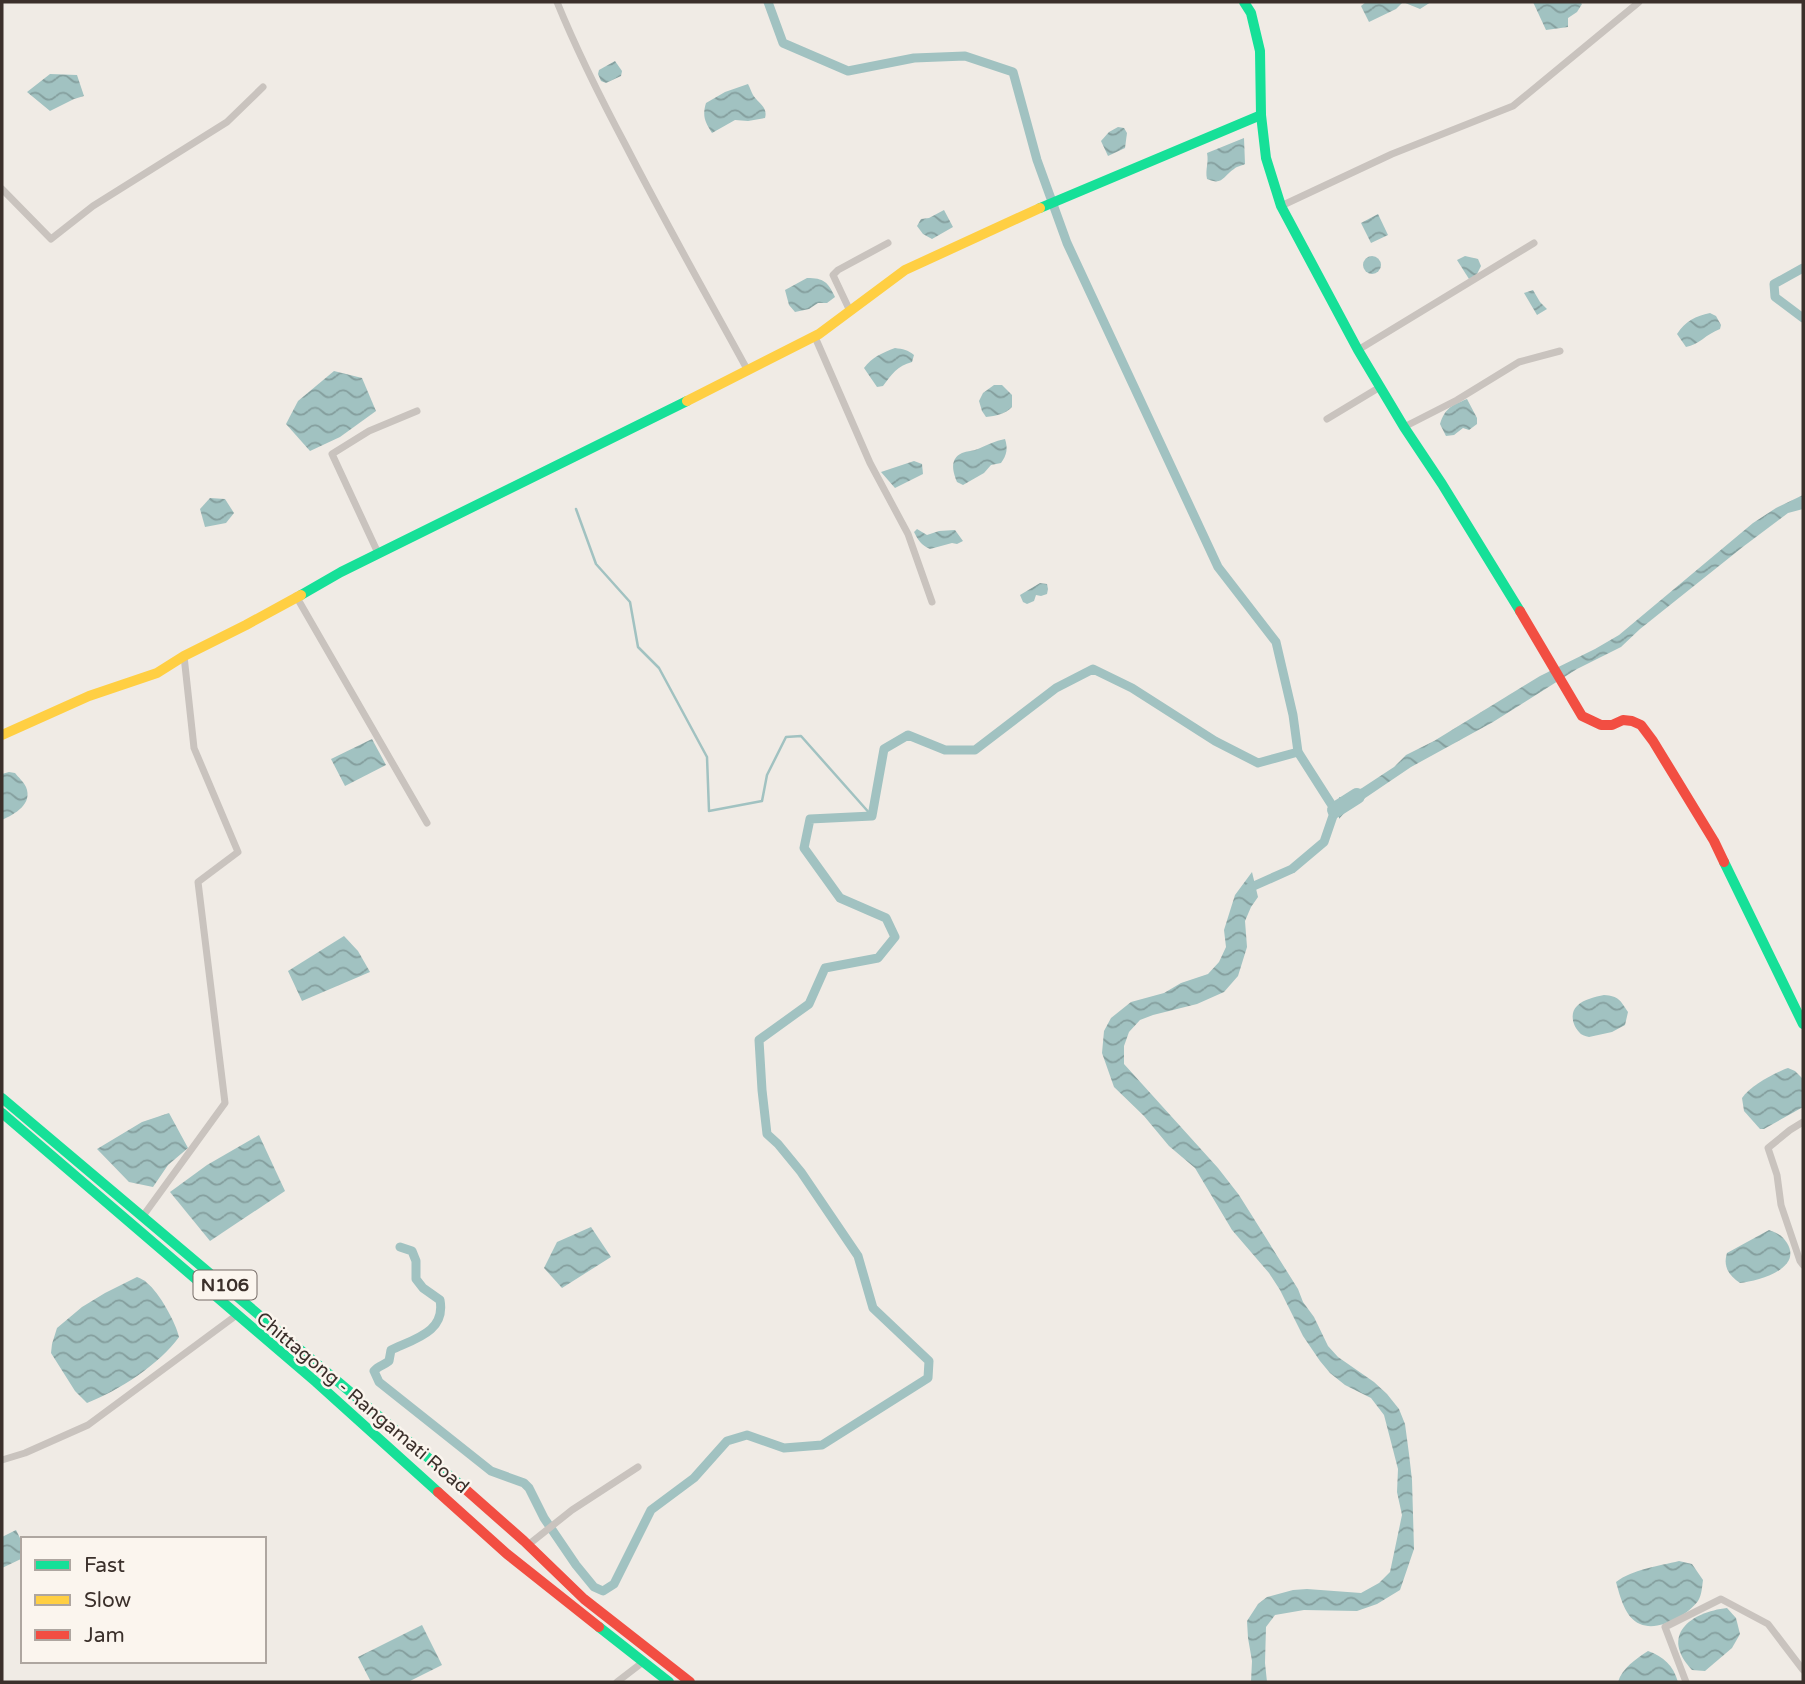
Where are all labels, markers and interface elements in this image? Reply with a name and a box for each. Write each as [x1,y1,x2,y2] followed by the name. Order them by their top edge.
[194,1270,256,1300] road number: N106
[252,1307,473,1498] street label: Chittagong - Rangamati Road
[21,1537,266,1663] legend
[84,1553,125,1578] text: Fast
[84,1588,132,1613] text: Slow
[84,1623,125,1648] text: Jam

